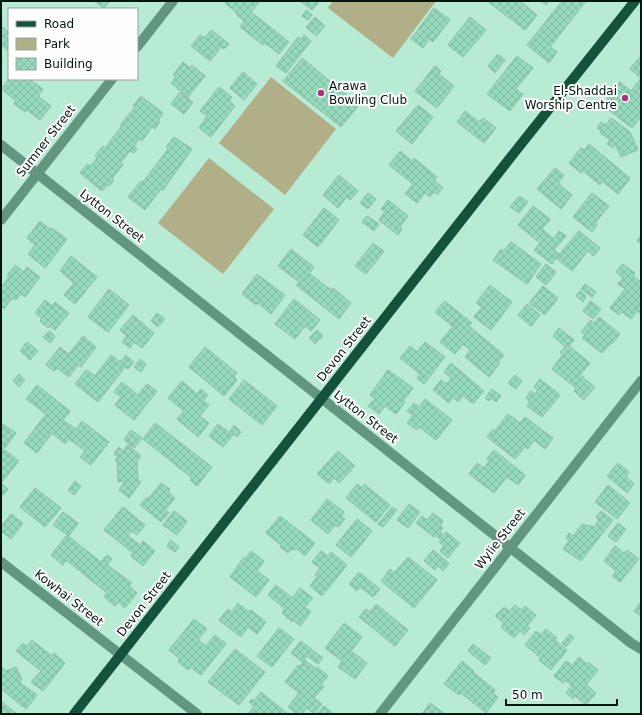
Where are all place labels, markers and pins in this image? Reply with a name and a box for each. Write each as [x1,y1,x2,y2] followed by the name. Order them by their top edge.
[329,79,407,107] place label: Arawa Bowling Club
[525,84,617,112] place label: El-Shaddai Worship Centre
[316,88,326,98] marker: Arawa Bowling Club
[620,93,630,103] marker: El-Shaddai Worship Centre

